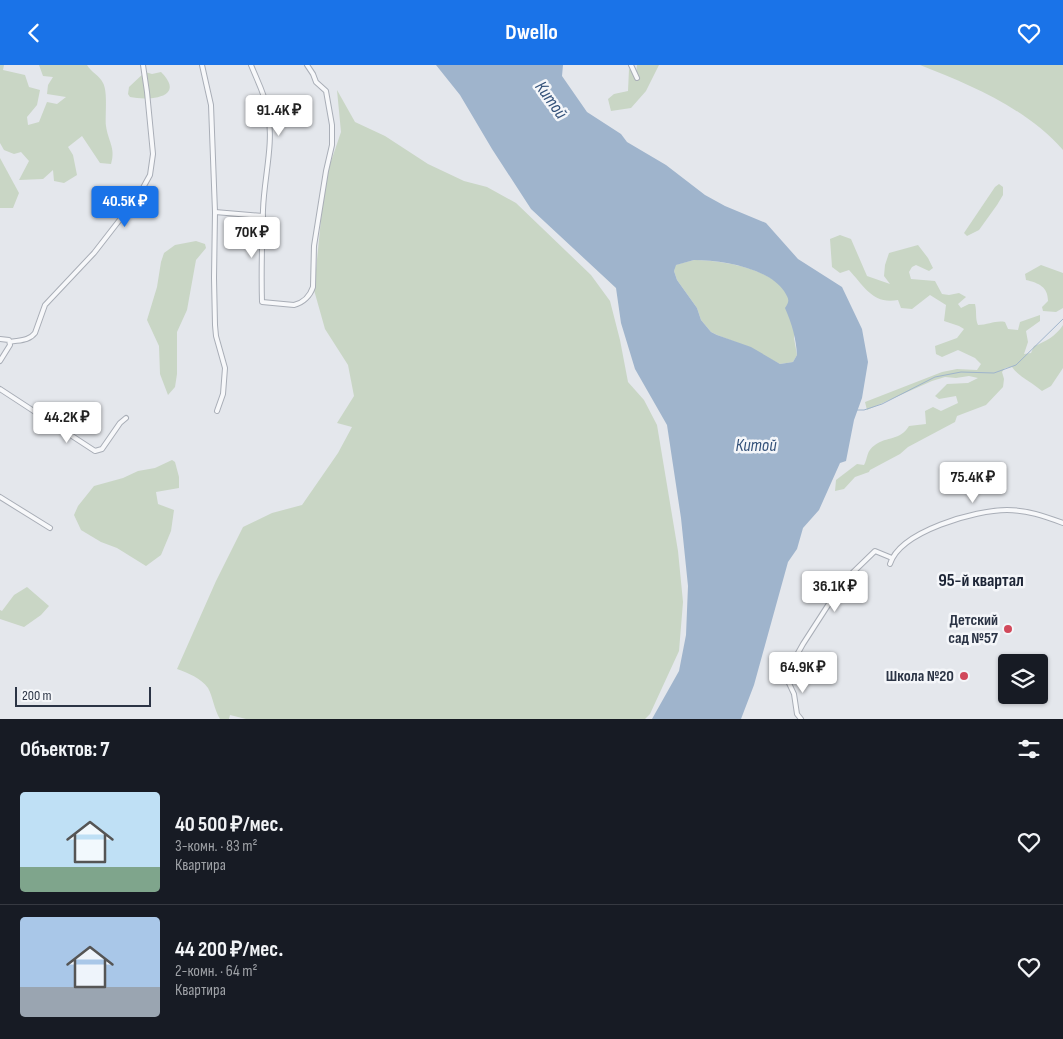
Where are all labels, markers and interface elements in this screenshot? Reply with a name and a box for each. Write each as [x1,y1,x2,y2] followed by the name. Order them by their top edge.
[20,19,48,47] icon: back
[505,19,558,46] text: Dwello
[1015,19,1043,47] icon: heart
[530,77,572,123] water label: Китой
[233,95,325,137] pin: 91.4K ₽
[256,101,302,120] text: 91.4K ₽
[79,185,171,228] pin: 40.5K ₽
[102,192,148,211] text: 40.5K ₽
[217,217,287,259] pin: 70K ₽
[235,223,269,242] text: 70K ₽
[21,401,113,444] pin: 44.2K ₽
[44,408,90,427] text: 44.2K ₽
[735,435,777,456] water label: Китой
[927,461,1019,504] pin: 75.4K ₽
[951,468,995,487] text: 75.4K ₽
[938,570,1024,591] district label: 95-й квартал
[789,571,881,613] pin: 36.1K ₽
[813,577,857,596] text: 36.1K ₽
[948,611,998,648] place label: Детский сад №57
[1002,623,1014,635] marker: Детский сад №57
[757,651,849,694] pin: 64.9K ₽
[998,654,1048,704] map controls
[998,654,1048,704] button: layers
[780,658,826,677] text: 64.9K ₽
[886,667,954,686] place label: Школа №20
[958,670,970,682] marker: Школа №20
[15,684,151,707] scale bar
[22,687,51,704] text: 200 m
[1015,735,1043,763] icon: filters
[20,737,110,762] text: Объектов: 7
[60,812,120,872] icon: home
[175,812,283,837] text: 40 500 ₽/мес.
[1015,828,1043,856] icon: heart
[175,837,257,856] text: 3-комн. · 83 m²
[175,856,226,875] text: Квартира
[60,937,120,997] icon: home
[175,937,283,962] text: 44 200 ₽/мес.
[1015,953,1043,981] icon: heart
[175,962,258,981] text: 2-комн. · 64 m²
[175,981,226,1000] text: Квартира

